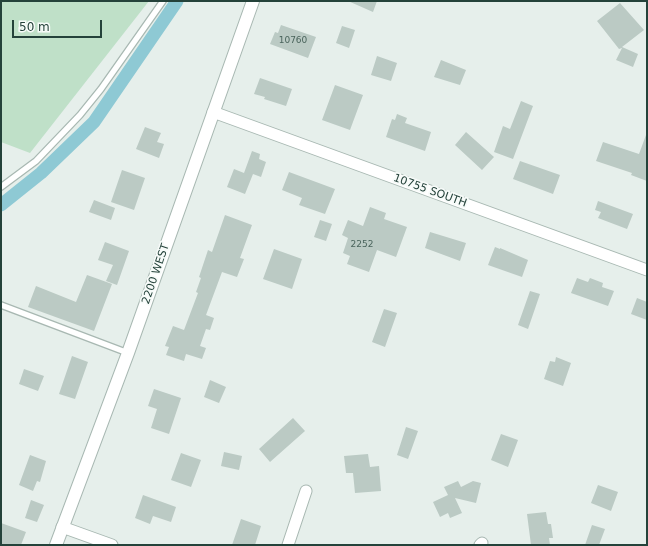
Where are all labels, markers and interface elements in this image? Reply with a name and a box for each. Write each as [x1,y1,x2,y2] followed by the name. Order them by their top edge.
[14,12,104,38] scale bar
[19,20,50,34] text: 50 m
[279,36,307,46] house number: 10760
[391,172,469,210] street label: 10755 SOUTH
[351,240,373,250] house number: 2252
[140,242,172,306] street label: 2200 WEST

